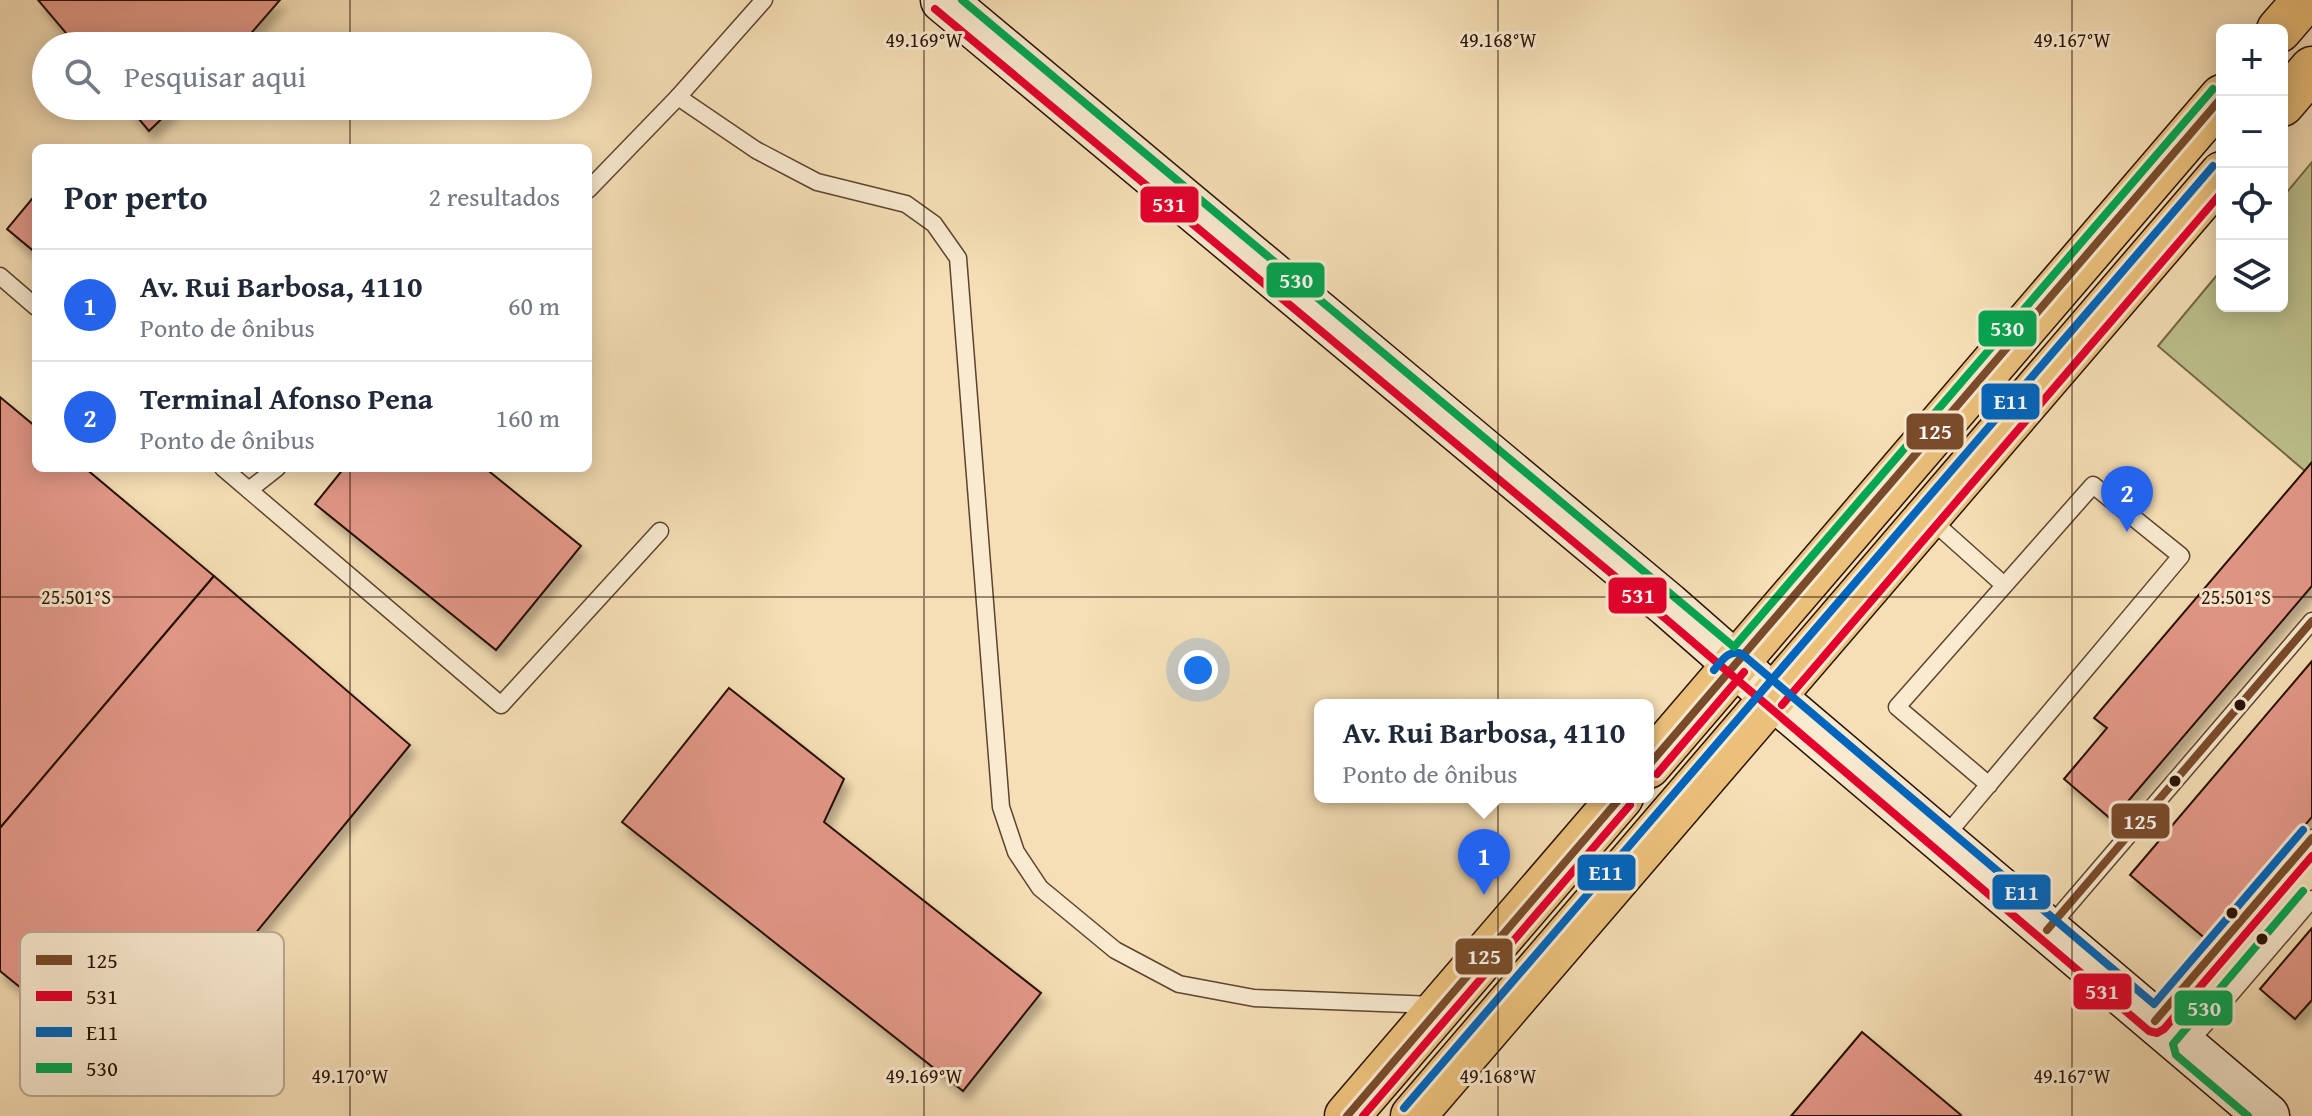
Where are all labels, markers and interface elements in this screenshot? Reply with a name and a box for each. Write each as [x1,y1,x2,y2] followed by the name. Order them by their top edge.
[2216,24,2288,312] map controls
[2216,24,2288,96] button: +
[885,25,963,54] text: 49.169°W
[1459,25,1537,54] text: 49.168°W
[2033,25,2111,54] text: 49.167°W
[32,32,592,120] search box
[60,54,104,98] icon: search
[124,54,306,98] text: Pesquisar aqui
[2216,96,2288,168] button: −
[2216,168,2288,240] button: locate
[64,172,208,221] text: Por perto
[429,177,560,216] text: 2 resultados
[1139,185,1200,224] line badge: 531
[1152,188,1186,220] text: 531
[2216,240,2288,312] button: layers
[1265,261,1326,299] line badge: 530
[140,264,423,308] text: Av. Rui Barbosa, 4110
[1279,264,1313,296] text: 530
[83,286,97,325] text: 1
[508,286,560,325] text: 60 m
[140,308,315,347] text: Ponto de ônibus
[1977,309,2038,348] line badge: 530
[1990,312,2024,344] text: 530
[140,376,433,420] text: Terminal Afonso Pena
[1980,382,2041,421] line badge: E11
[1994,385,2028,417] text: E11
[83,398,97,437] text: 2
[495,398,560,437] text: 160 m
[1905,412,1965,451] line badge: 125
[1918,415,1952,447] text: 125
[140,420,315,459] text: Ponto de ônibus
[2101,466,2153,532] pin: 2
[1607,576,1668,615] line badge: 531
[1621,579,1655,611] text: 531
[41,582,111,611] text: 25.501°S
[2201,582,2271,611] text: 25.501°S
[1178,650,1218,690] your location
[2232,697,2248,713] unlabelled marker
[1314,699,1654,803] popup
[1343,710,1625,754] text: Av. Rui Barbosa, 4110
[1343,754,1518,793] text: Ponto de ônibus
[2167,773,2183,789] unlabelled marker
[2110,802,2171,840] line badge: 125
[2123,805,2157,837] text: 125
[1458,829,1510,895] pin: 1
[1576,853,1637,892] line badge: E11
[1589,856,1623,888] text: E11
[1991,873,2052,911] line badge: E11
[2005,876,2039,908] text: E11
[2224,905,2240,921] unlabelled marker
[2254,931,2270,947] unlabelled marker
[20,932,284,1096] legend
[1454,937,1514,976] line badge: 125
[1467,940,1501,972] text: 125
[86,944,118,976] text: 125
[2072,972,2133,1011] line badge: 531
[2085,975,2119,1007] text: 531
[86,980,118,1012] text: 531
[2173,989,2234,1027] line badge: 530
[2187,992,2221,1024] text: 530
[86,1016,118,1048] text: E11
[86,1052,118,1084] text: 530
[311,1061,389,1090] text: 49.170°W
[885,1061,963,1090] text: 49.169°W
[1459,1061,1537,1090] text: 49.168°W
[2033,1061,2111,1090] text: 49.167°W

